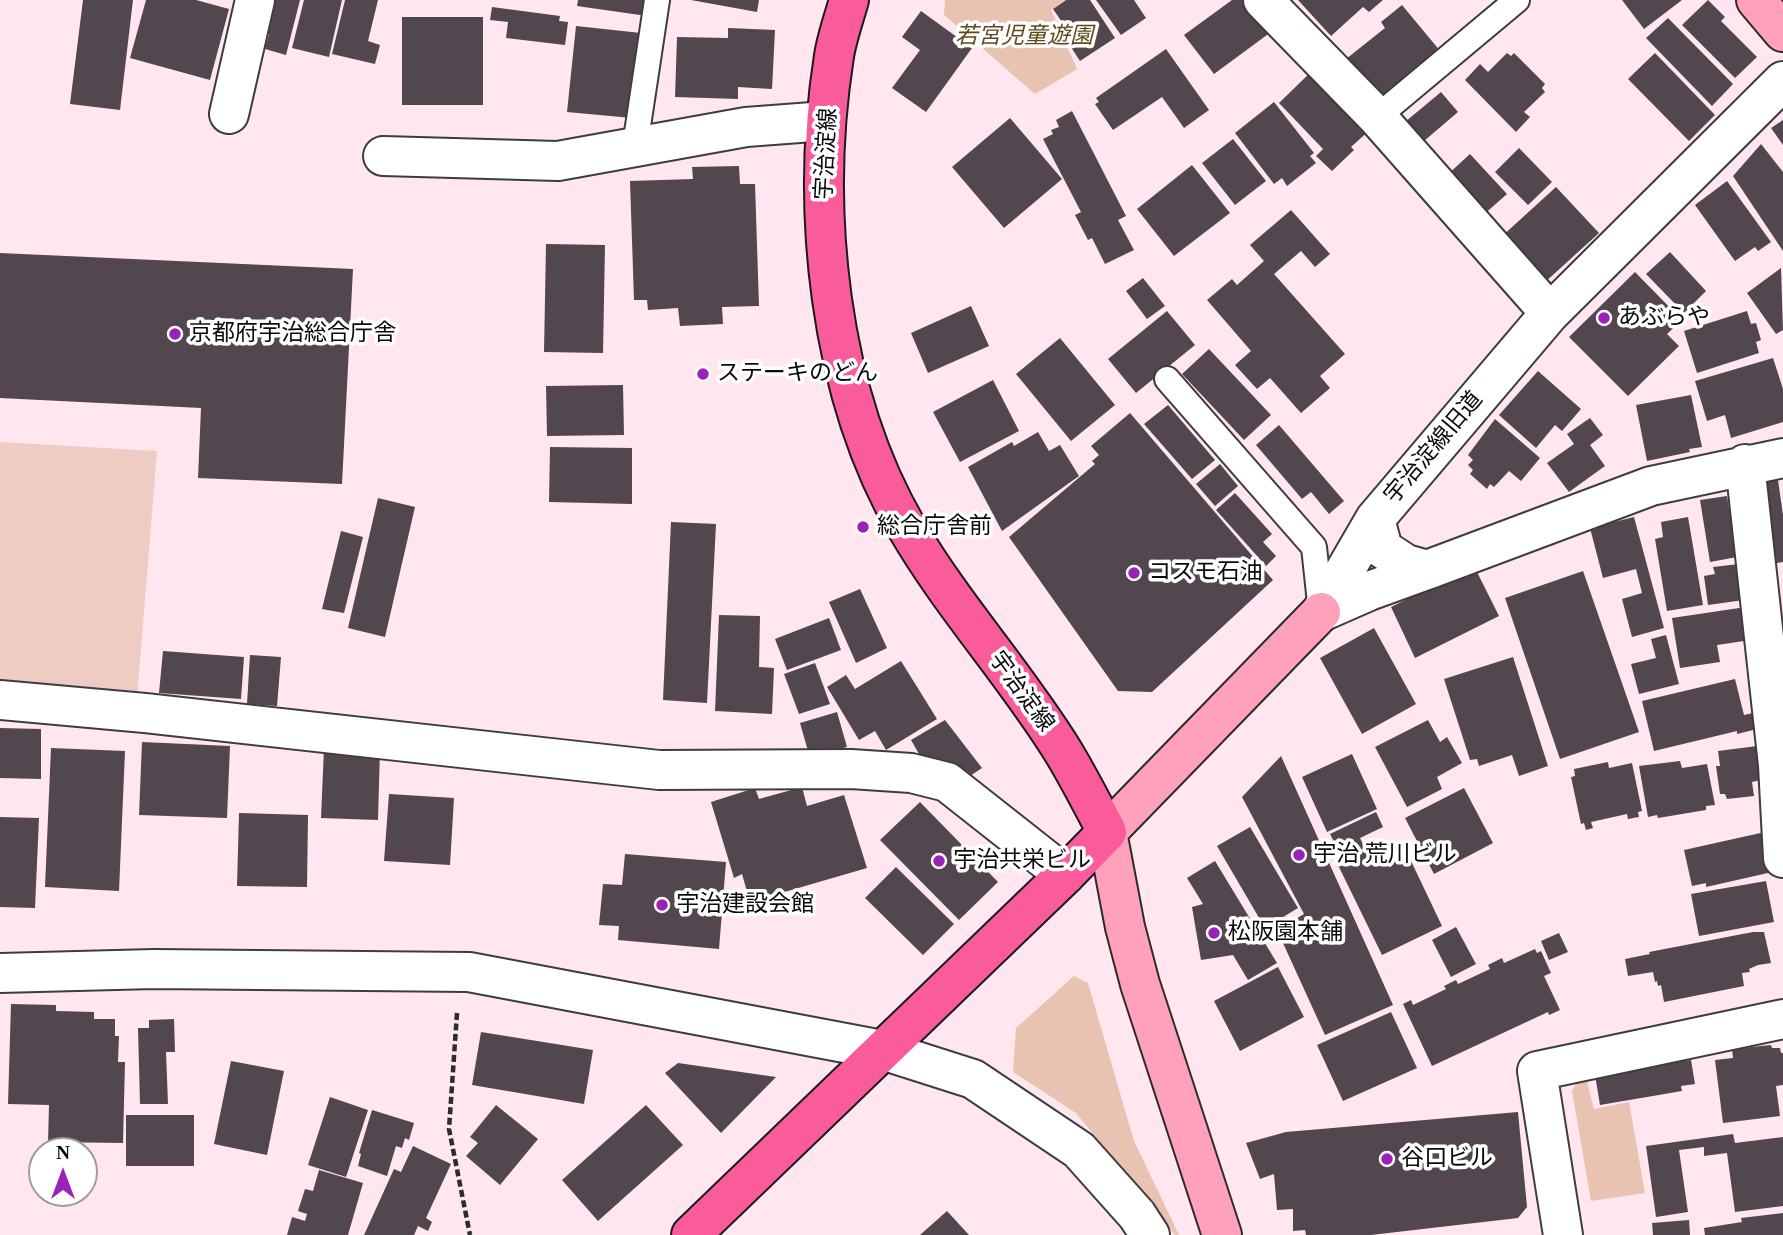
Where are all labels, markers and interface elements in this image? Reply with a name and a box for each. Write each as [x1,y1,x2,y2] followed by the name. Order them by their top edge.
[955,23,1093,51] park label: 若宮児童遊園
[811,107,843,201] street label: 宇治淀線
[1618,304,1710,332] place label: あぶらや
[1596,310,1612,326] marker: あぶらや
[189,320,396,348] place label: 京都府宇治総合庁舎
[167,326,183,342] marker: 京都府宇治総合庁舎
[717,360,878,388] place label: ステーキのどん
[695,366,711,382] marker: ステーキのどん
[1379,386,1489,510] street label: 宇治淀線旧道
[877,513,992,541] place label: 総合庁舎前
[855,519,871,535] marker: 総合庁舎前
[1148,559,1263,587] place label: コスモ石油
[1126,565,1142,581] marker: コスモ石油
[983,647,1059,737] street label: 宇治淀線
[1313,841,1457,869] place label: 宇治 荒川ビル
[953,847,1091,875] place label: 宇治共栄ビル
[1291,847,1307,863] marker: 宇治 荒川ビル
[931,853,947,869] marker: 宇治共栄ビル
[676,891,814,919] place label: 宇治建設会館
[654,897,670,913] marker: 宇治建設会館
[1228,919,1343,947] place label: 松阪園本舗
[1206,925,1222,941] marker: 松阪園本舗
[28,1137,98,1207] north arrow
[56,1142,70,1163] text: N
[1401,1145,1493,1173] place label: 谷口ビル
[1379,1151,1395,1167] marker: 谷口ビル

